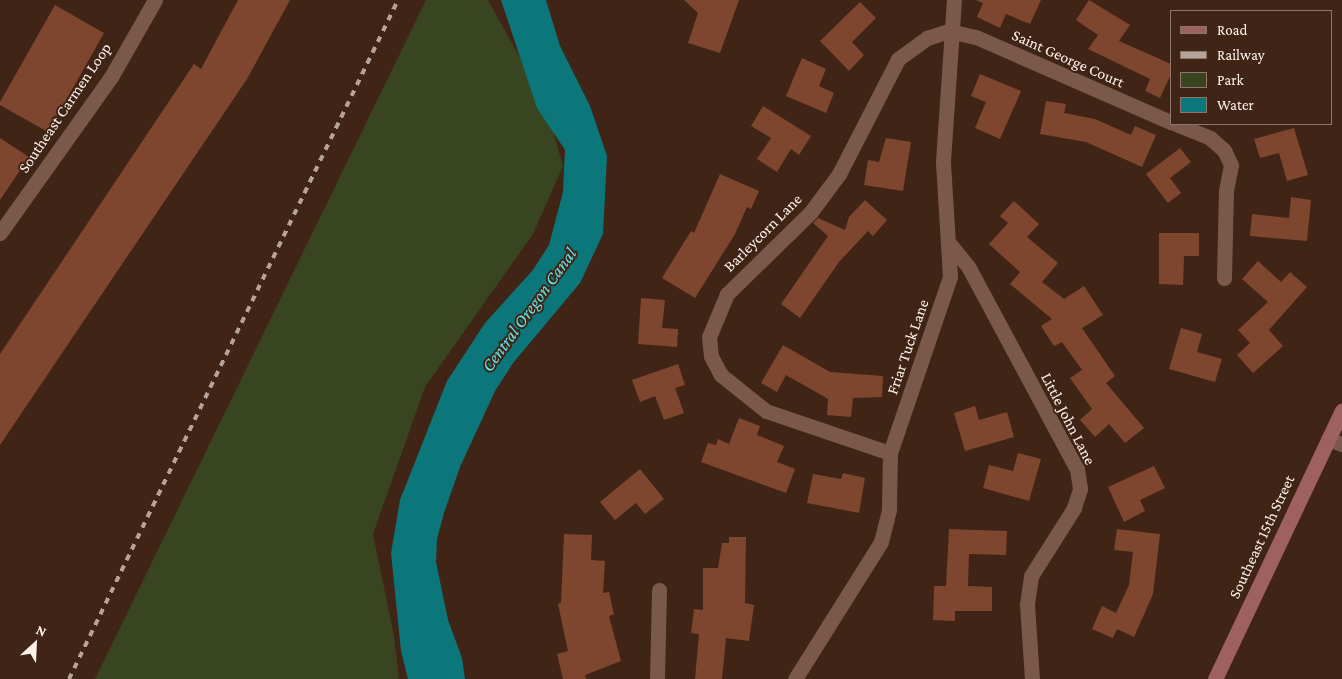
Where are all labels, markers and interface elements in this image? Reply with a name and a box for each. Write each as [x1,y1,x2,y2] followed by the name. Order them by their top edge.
[1170,10,1332,125] legend
[1217,22,1247,38] text: Road
[1009,26,1127,92] street label: Saint George Court
[14,39,116,177] street label: Southeast Carmen Loop
[1217,47,1265,63] text: Railway
[1217,72,1244,88] text: Park
[1217,97,1254,113] text: Water
[720,190,806,276] street label: Barleycorn Lane
[477,244,581,376] water label: Central Oregon Canal
[883,297,933,397] street label: Friar Tuck Lane
[1037,370,1099,468] street label: Little John Lane
[1225,472,1299,602] street label: Southeast 15th Street
[10,619,60,669] north arrow
[34,621,49,640] text: N

